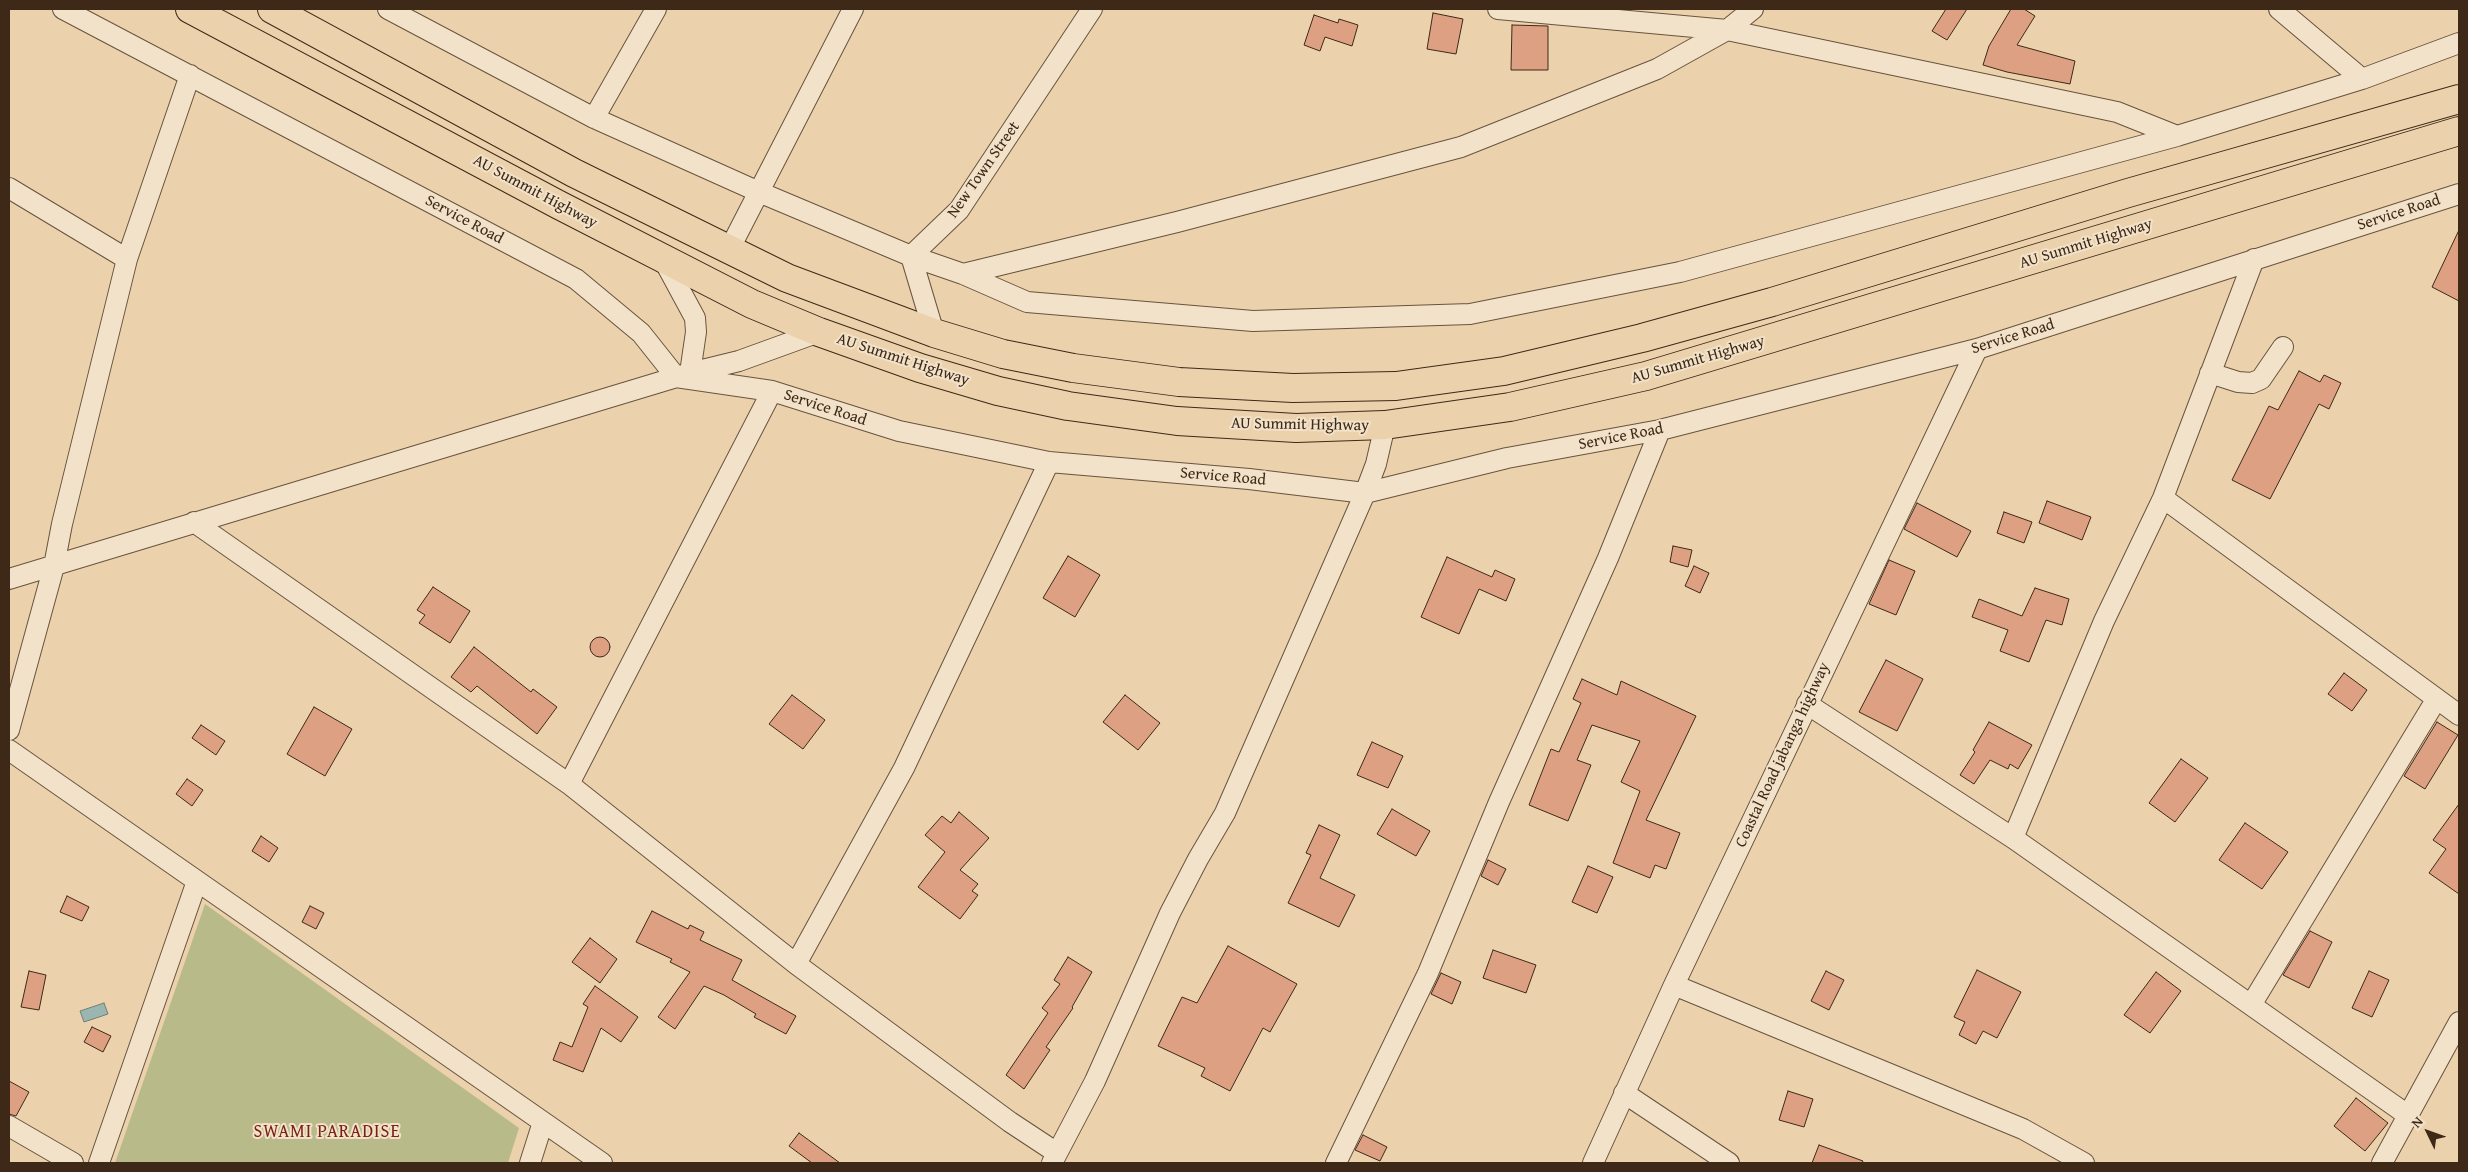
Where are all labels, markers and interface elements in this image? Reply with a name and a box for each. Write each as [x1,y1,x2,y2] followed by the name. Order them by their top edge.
[944,118,1024,222] street label: New Town Street
[470,151,600,233] street label: AU Summit Highway
[422,191,506,249] street label: Service Road
[2355,191,2443,235] street label: Service Road
[2017,215,2155,273] street label: AU Summit Highway
[1969,315,2057,359] street label: Service Road
[834,330,972,390] street label: AU Summit Highway
[1629,332,1767,388] street label: AU Summit Highway
[781,386,869,430] street label: Service Road
[1231,414,1369,436] street label: AU Summit Highway
[1577,419,1665,455] street label: Service Road
[1179,464,1267,490] street label: Service Road
[1732,659,1834,851] street label: Coastal Road jabanga highway
[2403,1107,2453,1157] north arrow
[2406,1112,2427,1132] text: N
[252,1121,402,1143] district label: SWAMI PARADISE

